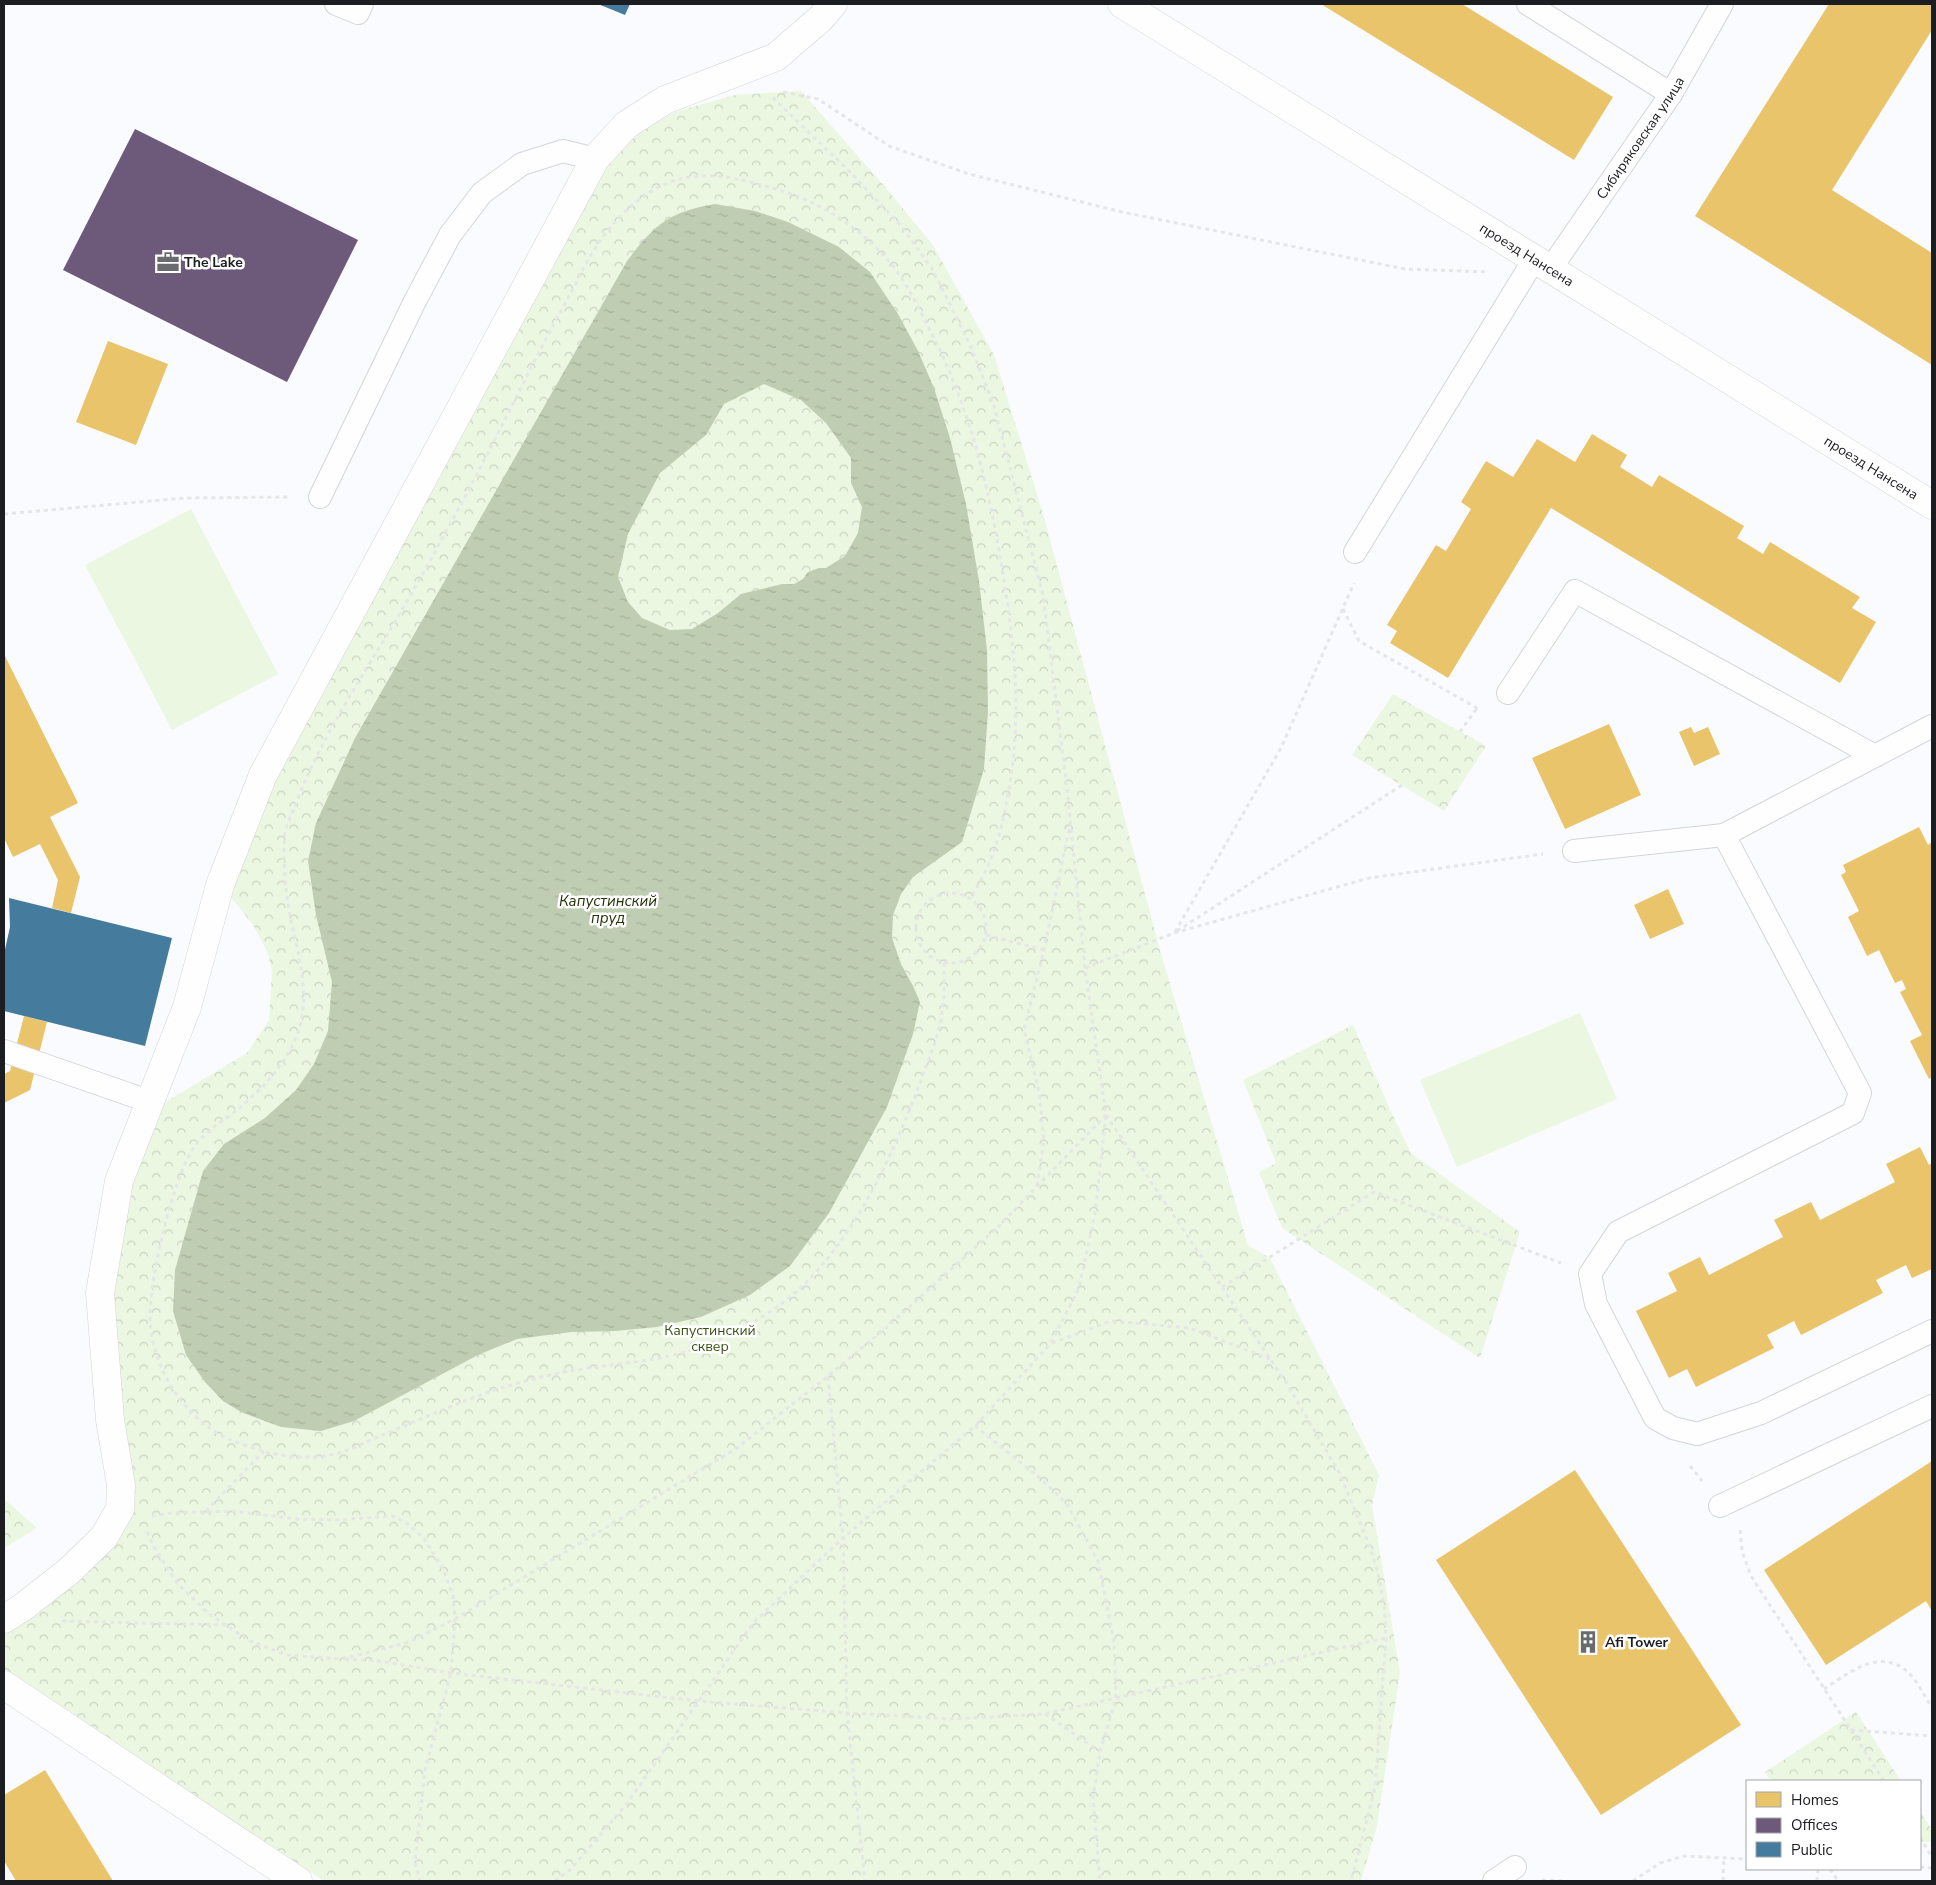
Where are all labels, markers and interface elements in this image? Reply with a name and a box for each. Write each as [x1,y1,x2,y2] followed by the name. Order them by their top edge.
[1592,73,1689,203] street label: Сибиряковская улица
[1476,218,1577,291] street label: проезд Нансена
[155,249,181,275] office icon: The Lake
[184,253,243,272] place label: The Lake
[1820,432,1922,504] street label: проезд Нансена
[559,891,657,928] water label: Капустинский пруд
[664,1321,756,1356] park label: Капустинский сквер
[1575,1629,1601,1655] building icon: Afi Tower
[1605,1633,1669,1652] place label: Afi Tower
[1746,1780,1921,1870] legend
[1791,1790,1839,1810] text: Homes
[1791,1815,1838,1835] text: Offices
[1791,1840,1832,1860] text: Public

